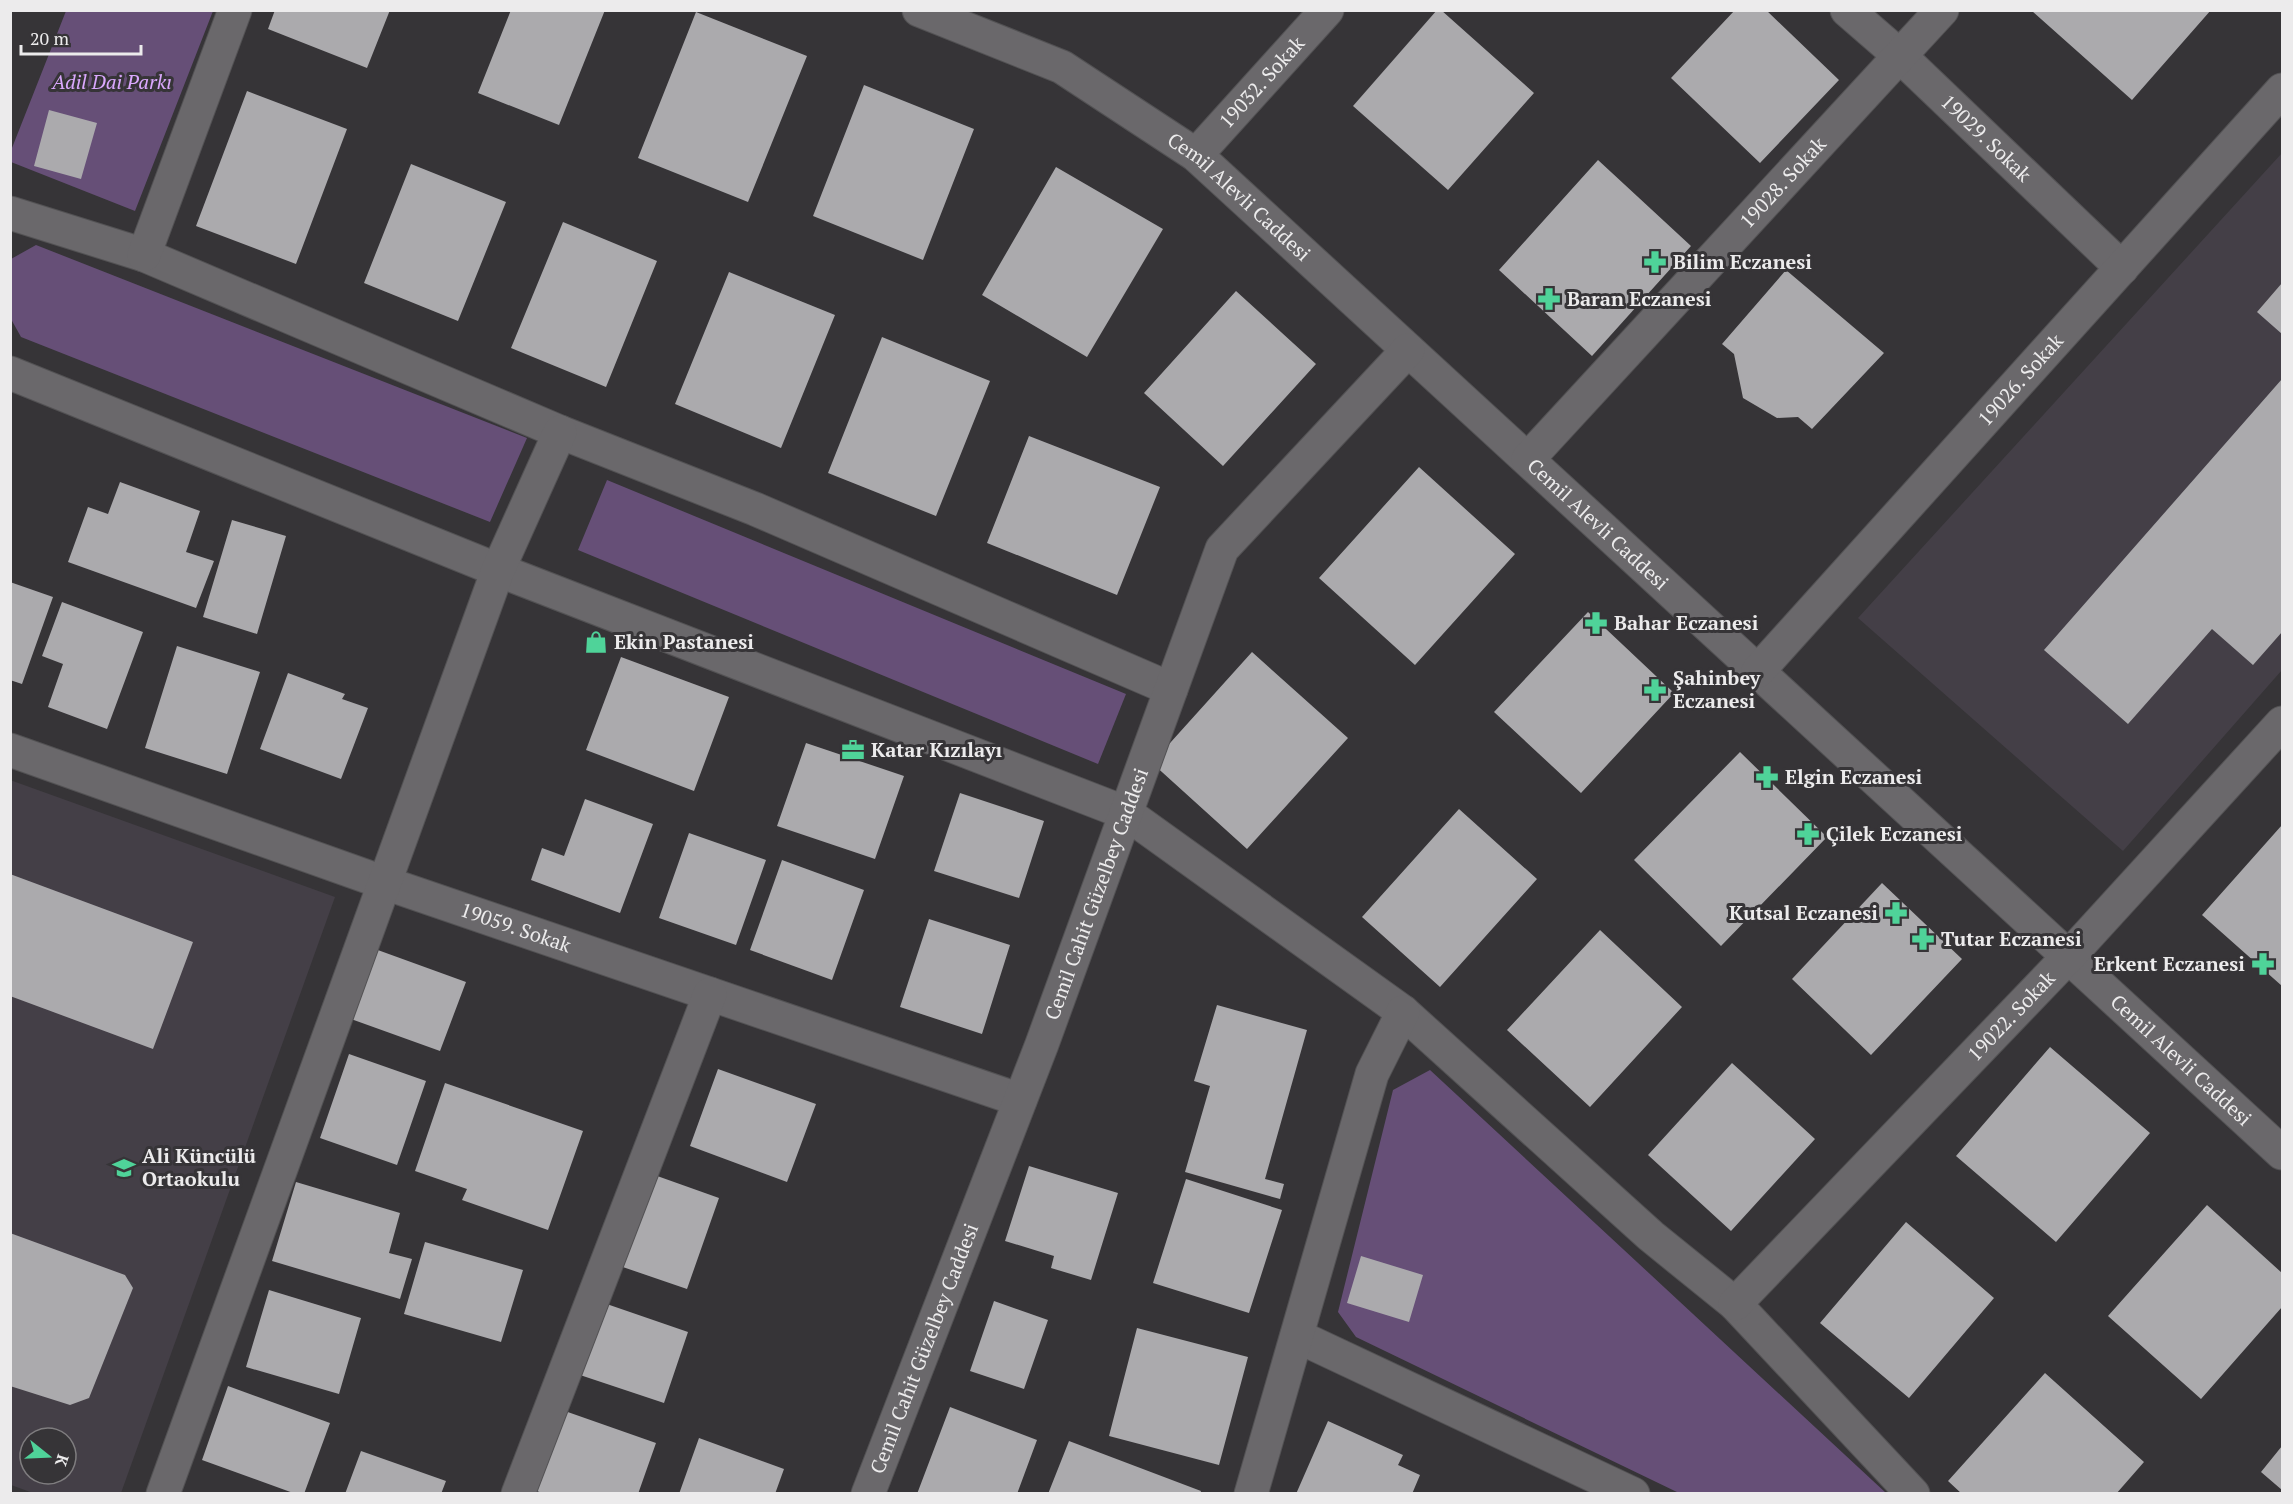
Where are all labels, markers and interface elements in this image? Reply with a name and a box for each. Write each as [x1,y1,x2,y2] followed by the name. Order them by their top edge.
[21,18,141,56] scale bar
[30,26,70,50] text: 20 m
[1213,30,1311,134] street label: 19032. Sokak
[51,68,172,95] park label: Adil Dai Parkı
[1935,88,2038,188] street label: 19029. Sokak
[1162,126,1317,267] street label: Cemil Alevli Caddesi
[1733,130,1832,234] street label: 19028. Sokak
[1673,248,1812,275] place label: Bilim Eczanesi
[1642,249,1668,275] pharmacy icon: Bilim Eczanesi
[1567,285,1712,312] place label: Baran Eczanesi
[1536,286,1562,312] pharmacy icon: Baran Eczanesi
[1971,327,2069,432] street label: 19026. Sokak
[1522,452,1675,596] street label: Cemil Alevli Caddesi
[1614,609,1759,636] place label: Bahar Eczanesi
[1583,610,1609,636] pharmacy icon: Bahar Eczanesi
[614,628,754,655] place label: Ekin Pastanesi
[583,629,609,655] shop icon: Ekin Pastanesi
[1673,664,1761,714] place label: Şahinbey Eczanesi
[1642,677,1668,703] pharmacy icon: Şahinbey Eczanesi
[871,736,1003,763] place label: Katar Kızılayı
[840,737,866,763] office icon: Katar Kızılayı
[1785,763,1922,790] place label: Elgin Eczanesi
[1038,764,1154,1024] street label: Cemil Cahit Güzelbey Caddesi
[1754,764,1780,790] pharmacy icon: Elgin Eczanesi
[1826,820,1963,847] place label: Çilek Eczanesi
[1795,821,1821,847] pharmacy icon: Çilek Eczanesi
[457,896,576,959] street label: 19059. Sokak
[1729,899,1878,926] place label: Kutsal Eczanesi
[1883,900,1909,926] pharmacy icon: Kutsal Eczanesi
[1941,925,2082,952] place label: Tutar Eczanesi
[1910,926,1936,952] pharmacy icon: Tutar Eczanesi
[2094,950,2245,977] place label: Erkent Eczanesi
[2250,951,2276,977] pharmacy icon: Erkent Eczanesi
[1961,964,2061,1067] street label: 19022. Sokak
[2105,988,2258,1132] street label: Cemil Alevli Caddesi
[142,1142,257,1192] place label: Ali Küncülü Ortaokulu
[111,1155,137,1181] school or university icon: Ali Küncülü Ortaokulu
[863,1219,984,1477] street label: Cemil Cahit Güzelbey Caddesi
[18,1426,78,1486] north arrow
[50,1452,74,1470] text: K

